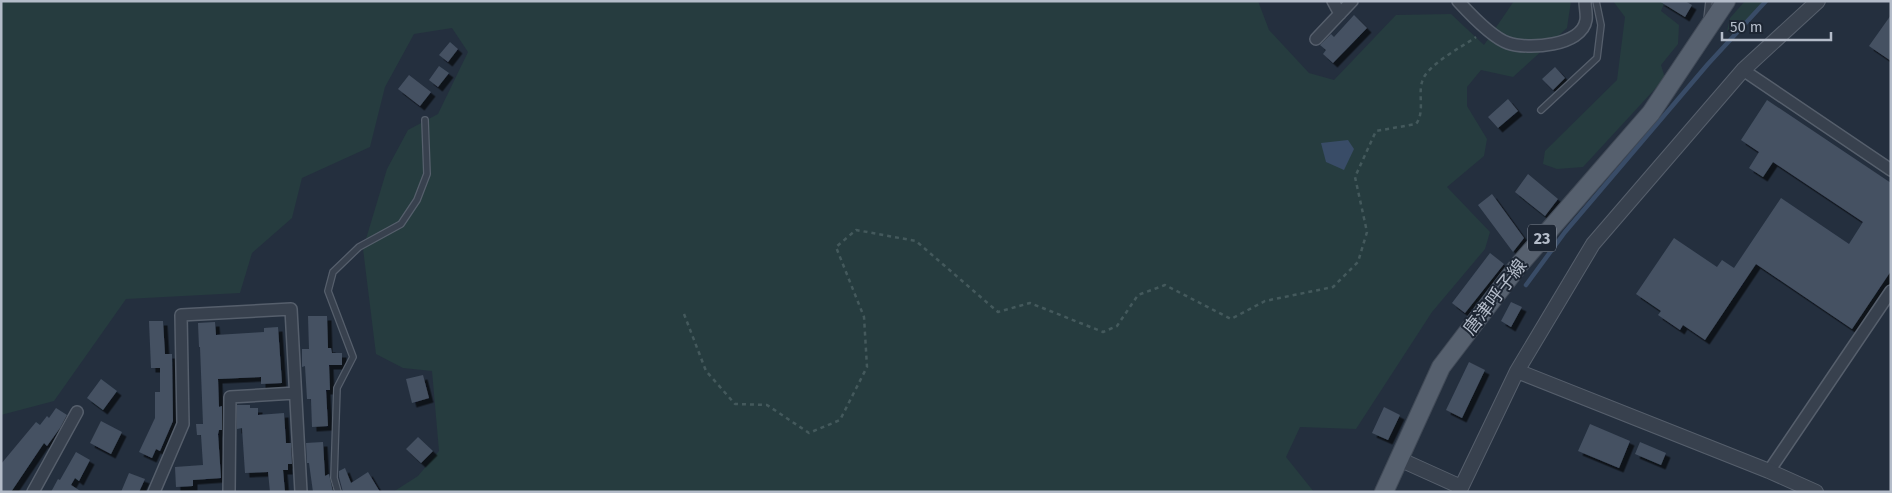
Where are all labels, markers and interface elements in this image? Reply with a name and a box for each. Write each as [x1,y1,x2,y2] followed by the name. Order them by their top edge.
[1722,10,1831,42] scale bar
[1730,18,1763,36] text: 50 m
[1528,224,1556,252] road number: 23
[1459,255,1531,339] street label: 唐津呼子線

